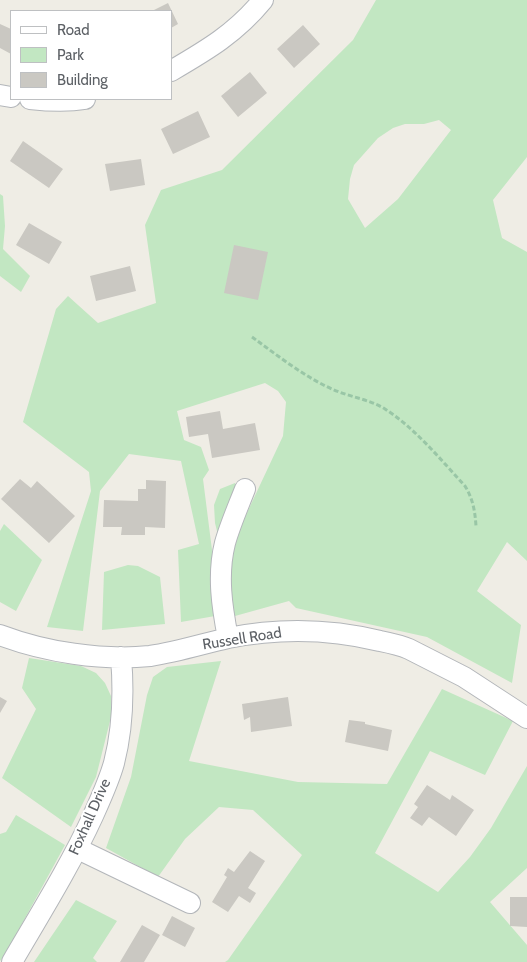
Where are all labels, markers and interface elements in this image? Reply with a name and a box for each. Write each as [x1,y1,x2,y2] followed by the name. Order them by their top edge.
[10,10,172,100] legend
[57,21,90,39] text: Road
[57,46,84,64] text: Park
[57,71,108,89] text: Building
[201,624,283,654] street label: Russell Road
[65,776,115,858] street label: Foxhall Drive

